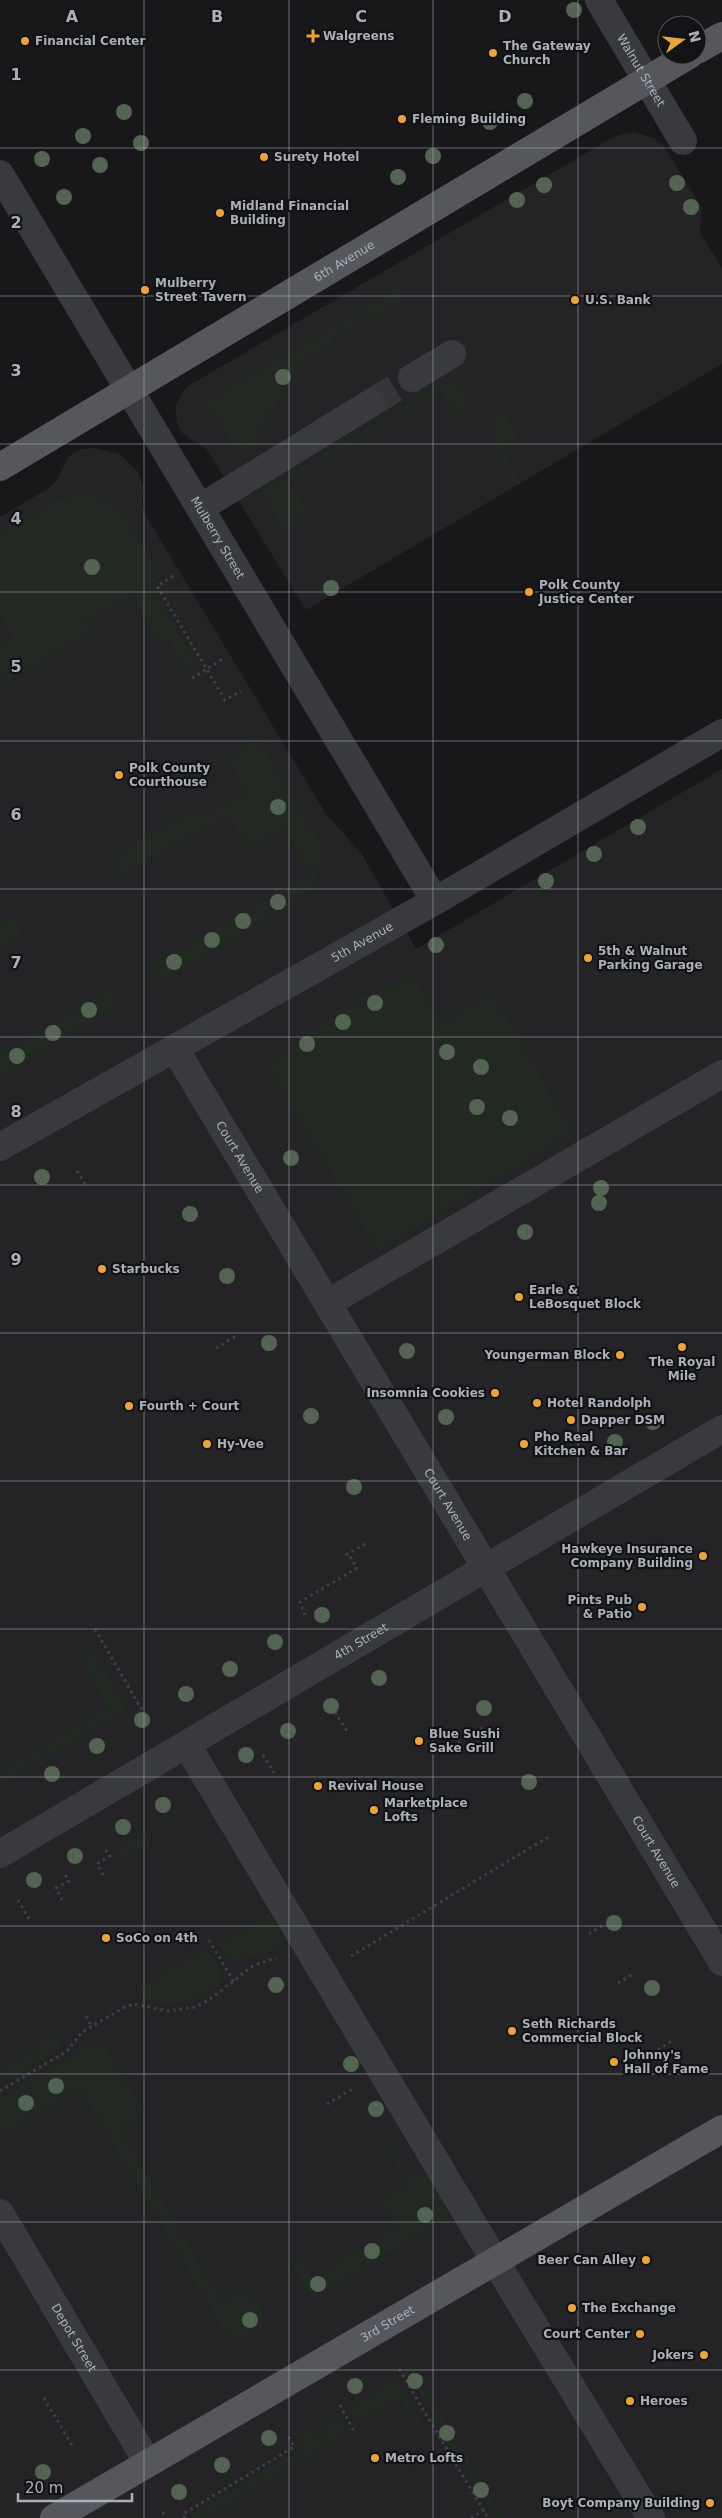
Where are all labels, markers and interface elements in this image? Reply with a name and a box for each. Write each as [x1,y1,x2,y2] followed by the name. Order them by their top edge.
[66,7,79,26] text: A
[211,7,223,26] text: B
[355,7,367,26] text: C
[498,7,512,26] text: D
[657,15,707,65] north arrow
[323,29,395,43] place label: Walgreens
[685,29,704,44] text: N
[307,30,319,42] marker: Walgreens
[614,32,668,110] street label: Walnut Street
[35,34,145,48] place label: Financial Center
[19,35,31,47] marker: Financial Center
[503,39,591,67] place label: The Gateway Church
[487,47,499,59] marker: The Gateway Church
[10,65,22,84] text: 1
[412,112,526,126] place label: Fleming Building
[396,113,408,125] marker: Fleming Building
[274,150,359,164] place label: Surety Hotel
[258,151,270,163] marker: Surety Hotel
[230,199,349,227] place label: Midland Financial Building
[214,207,226,219] marker: Midland Financial Building
[10,213,22,232] text: 2
[311,238,377,285] street label: 6th Avenue
[155,276,247,304] place label: Mulberry Street Tavern
[139,284,151,296] marker: Mulberry Street Tavern
[585,293,651,307] place label: U.S. Bank
[569,294,581,306] marker: U.S. Bank
[10,361,22,380] text: 3
[188,494,248,582] street label: Mulberry Street
[10,509,22,528] text: 4
[538,578,634,606] place label: Polk County Justice Center
[523,586,535,598] marker: Polk County Justice Center
[10,657,22,676] text: 5
[129,761,210,789] place label: Polk County Courthouse
[113,769,125,781] marker: Polk County Courthouse
[10,805,22,824] text: 6
[329,919,395,965] street label: 5th Avenue
[598,944,703,972] place label: 5th & Walnut Parking Garage
[582,952,594,964] marker: 5th & Walnut Parking Garage
[10,953,22,972] text: 7
[10,1102,22,1121] text: 8
[213,1119,267,1196] street label: Court Avenue
[10,1250,22,1269] text: 9
[112,1262,180,1276] place label: Starbucks
[96,1263,108,1275] marker: Starbucks
[529,1283,642,1311] place label: Earle & LeBosquet Block
[513,1291,525,1303] marker: Earle & LeBosquet Block
[676,1341,688,1353] marker: The Royal Mile
[484,1348,611,1362] place label: Youngerman Block
[614,1349,626,1361] marker: Youngerman Block
[649,1355,715,1383] place label: The Royal Mile
[367,1386,485,1400] place label: Insomnia Cookies
[489,1387,501,1399] marker: Insomnia Cookies
[547,1396,651,1410] place label: Hotel Randolph
[531,1397,543,1409] marker: Hotel Randolph
[139,1399,240,1413] place label: Fourth + Court
[123,1400,135,1412] marker: Fourth + Court
[581,1413,665,1427] place label: Dapper DSM
[565,1414,577,1426] marker: Dapper DSM
[534,1430,628,1458] place label: Pho Real Kitchen & Bar
[217,1437,264,1451] place label: Hy-Vee
[201,1438,213,1450] marker: Hy-Vee
[518,1438,530,1450] marker: Pho Real Kitchen & Bar
[421,1466,475,1543] street label: Court Avenue
[561,1542,693,1570] place label: Hawkeye Insurance Company Building
[697,1550,709,1562] marker: Hawkeye Insurance Company Building
[568,1593,632,1621] place label: Pints Pub & Patio
[636,1601,648,1613] marker: Pints Pub & Patio
[332,1620,391,1663] street label: 4th Street
[429,1727,500,1755] place label: Blue Sushi Sake Grill
[413,1735,425,1747] marker: Blue Sushi Sake Grill
[328,1779,424,1793] place label: Revival House
[312,1780,324,1792] marker: Revival House
[384,1796,468,1824] place label: Marketplace Lofts
[368,1804,380,1816] marker: Marketplace Lofts
[629,1813,683,1890] street label: Court Avenue
[116,1931,198,1945] place label: SoCo on 4th
[100,1932,112,1944] marker: SoCo on 4th
[522,2017,643,2045] place label: Seth Richards Commercial Block
[506,2025,518,2037] marker: Seth Richards Commercial Block
[623,2048,708,2076] place label: Johnny's Hall of Fame
[608,2056,620,2068] marker: Johnny's Hall of Fame
[537,2253,636,2267] place label: Beer Can Alley
[640,2254,652,2266] marker: Beer Can Alley
[48,2301,100,2375] street label: Depot Street
[582,2301,676,2315] place label: The Exchange
[358,2302,417,2345] street label: 3rd Street
[566,2302,578,2314] marker: The Exchange
[543,2327,630,2341] place label: Court Center
[634,2328,646,2340] marker: Court Center
[651,2348,694,2362] place label: Jokers
[698,2349,710,2361] marker: Jokers
[640,2394,688,2408] place label: Heroes
[624,2395,636,2407] marker: Heroes
[385,2451,463,2465] place label: Metro Lofts
[369,2452,381,2464] marker: Metro Lofts
[18,2470,131,2502] scale bar
[25,2479,63,2497] text: 20 m
[542,2496,700,2510] place label: Boyt Company Building
[704,2497,716,2509] marker: Boyt Company Building

